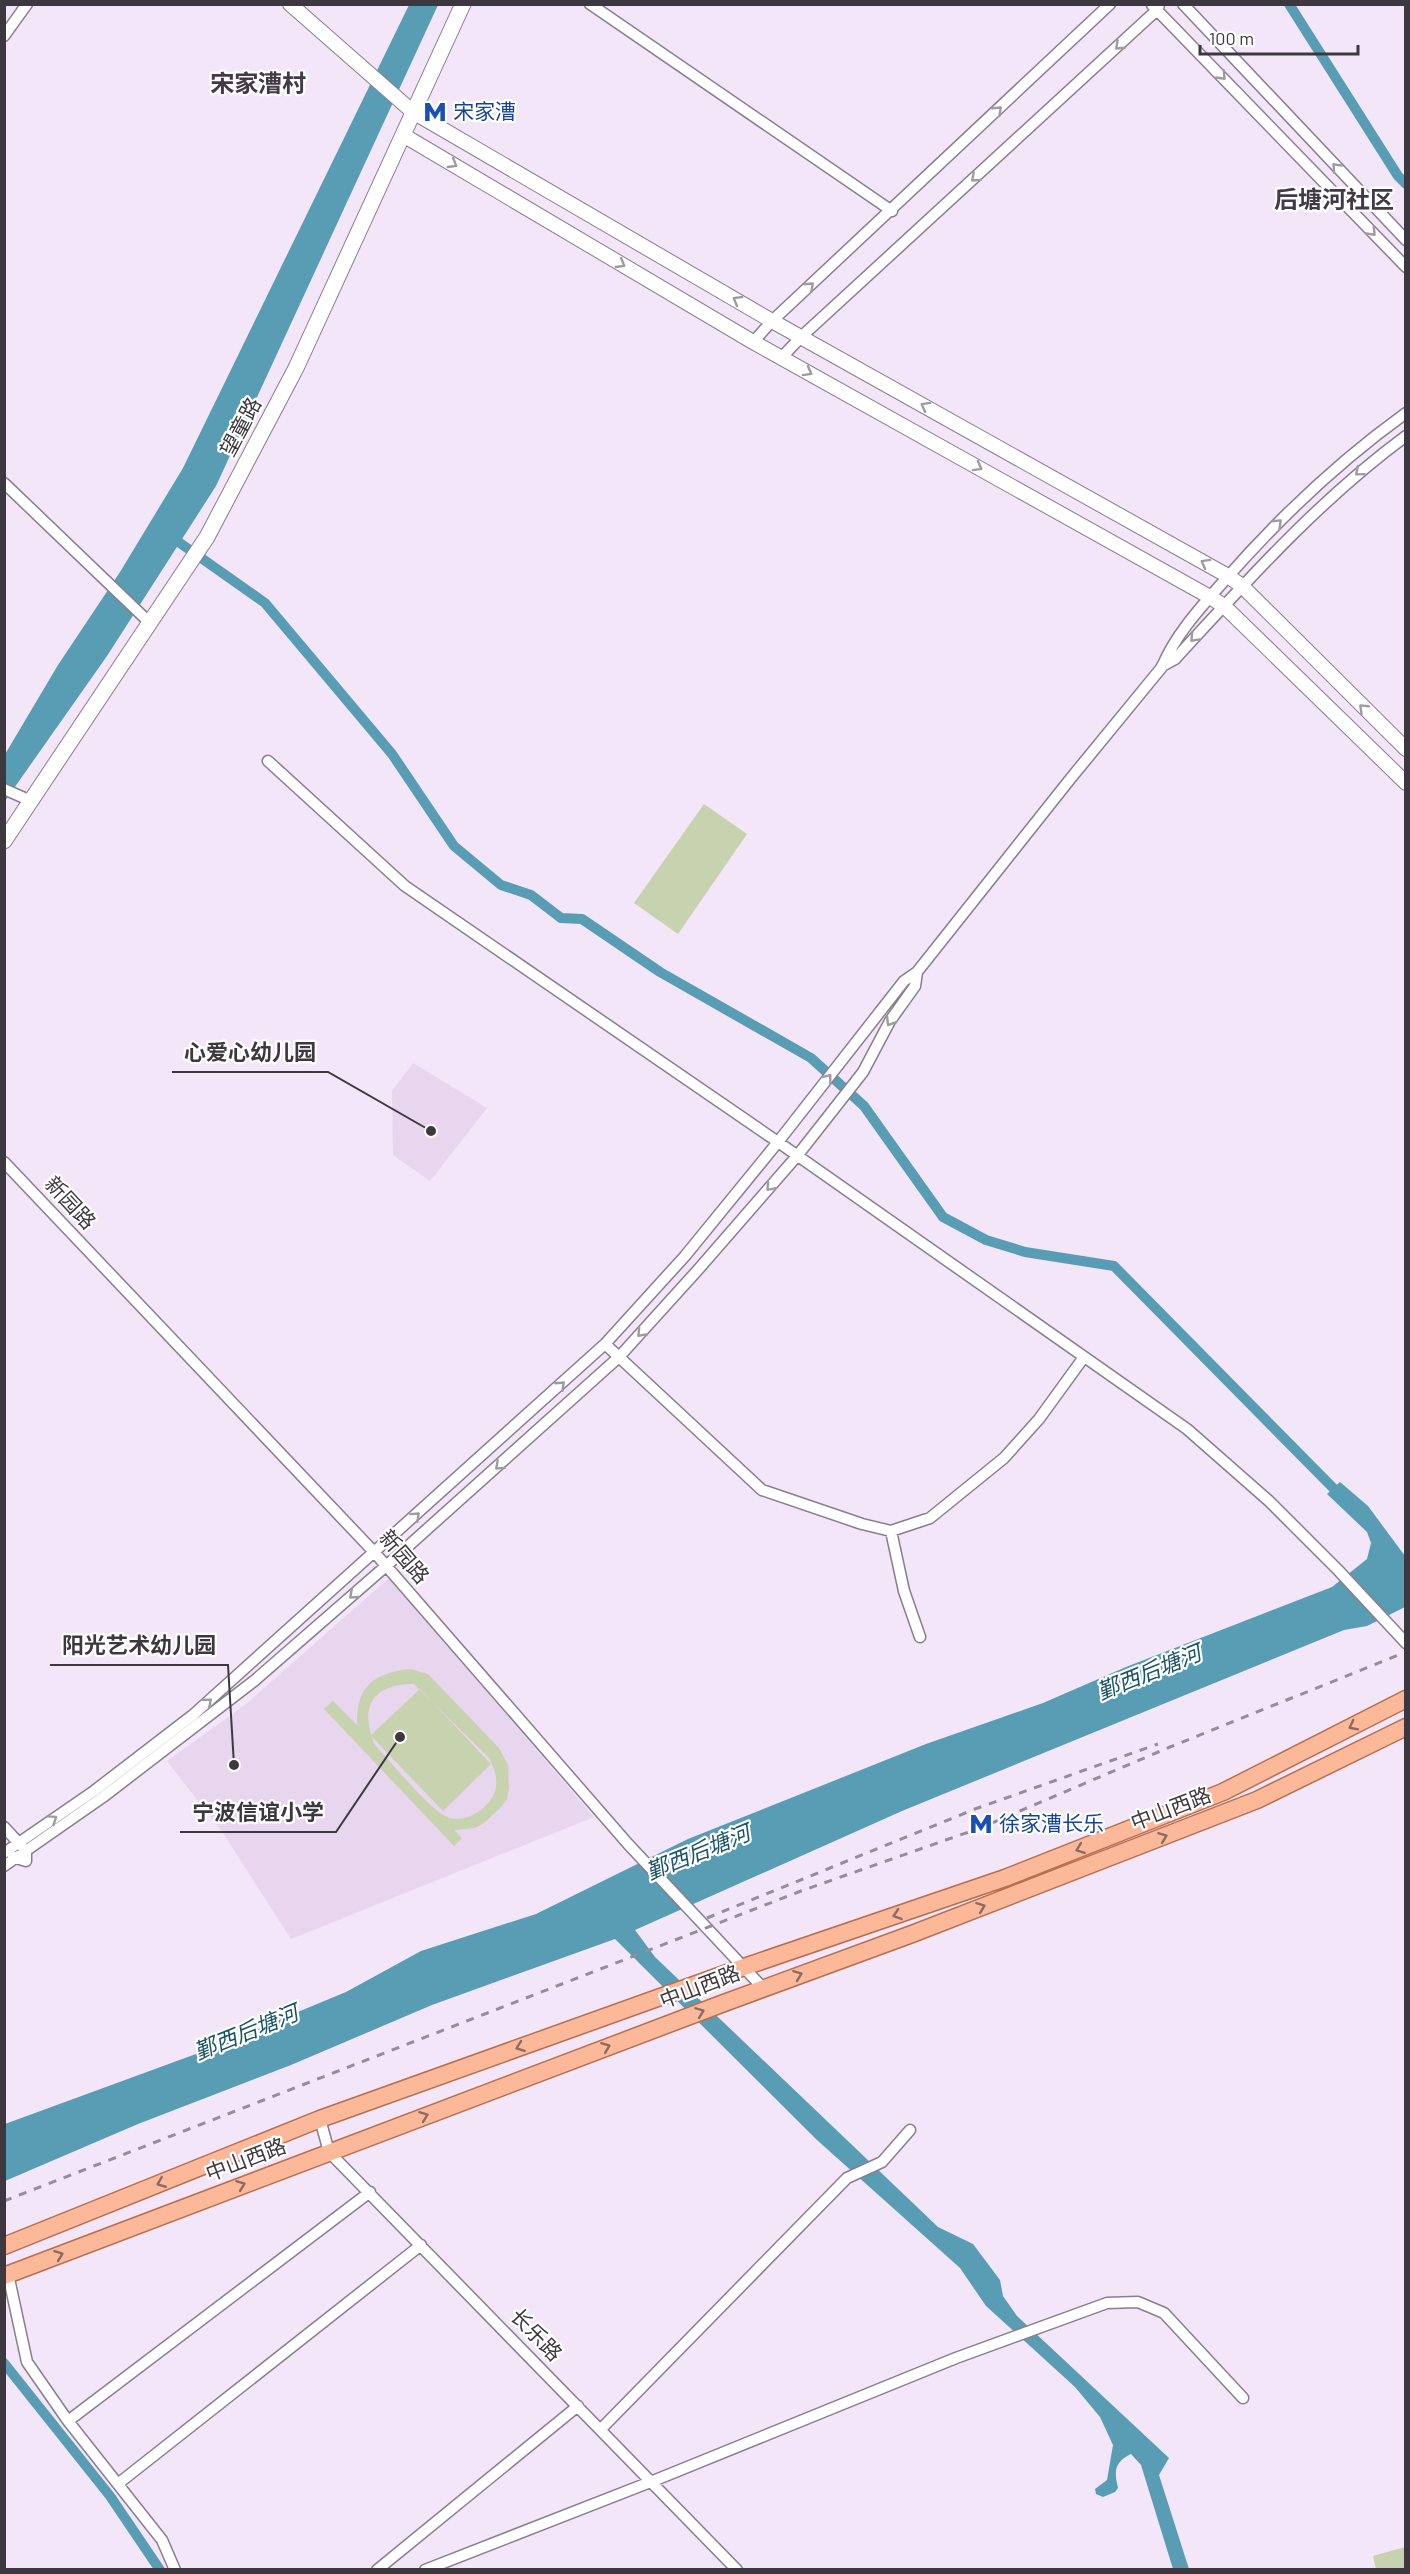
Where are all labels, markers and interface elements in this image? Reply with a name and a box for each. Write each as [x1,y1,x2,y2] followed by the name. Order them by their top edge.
[1200,18,1358,56] scale bar
[1209,27,1254,49] text: 100 m
[1115,39,1125,50] one-way arrow
[210,68,306,97] district label: 宋家漕村
[1215,70,1226,80] one-way arrow
[453,98,516,123] place label: 宋家漕
[422,99,448,125] metro station icon: 宋家漕
[991,107,1002,118] one-way arrow
[447,157,457,169] one-way arrow
[1333,163,1344,174] one-way arrow
[972,171,982,182] one-way arrow
[1274,184,1394,213] district label: 后塘河社区
[1365,225,1376,235] one-way arrow
[615,256,625,268] one-way arrow
[803,283,814,294] one-way arrow
[733,296,743,308] one-way arrow
[802,365,812,376] one-way arrow
[214,393,266,460] street label: 望童路
[921,402,931,413] one-way arrow
[972,460,982,471] one-way arrow
[1355,465,1366,476] one-way arrow
[1270,519,1281,530] one-way arrow
[1201,559,1211,570] one-way arrow
[1190,632,1201,642] one-way arrow
[1360,705,1371,716] one-way arrow
[886,1015,897,1026] one-way arrow
[172,1032,328,1072] callout: 心爱心幼儿园
[184,1038,316,1064] text: 心爱心幼儿园
[820,1074,831,1085] one-way arrow
[40,1170,102,1234] street label: 新园路
[766,1180,777,1191] one-way arrow
[637,1326,648,1336] one-way arrow
[554,1382,565,1393] one-way arrow
[495,1459,506,1470] one-way arrow
[410,1512,420,1523] one-way arrow
[375,1524,435,1588] street label: 新园路
[349,1588,360,1599] one-way arrow
[50,1625,228,1665] callout: 阳光艺术幼儿园
[62,1631,216,1657] text: 阳光艺术幼儿园
[1093,1637,1208,1704] water label: 鄞西后塘河
[201,1699,212,1710] one-way arrow
[1349,1718,1360,1730] one-way arrow
[1127,1781,1214,1834] street label: 中山西路
[180,1792,336,1832] callout: 宁波信谊小学
[192,1798,324,1824] text: 宁波信谊小学
[999,1810,1104,1835] place label: 徐家漕长乐
[968,1811,994,1837] metro station icon: 徐家漕长乐
[46,1815,57,1826] one-way arrow
[642,1817,757,1884] water label: 鄞西后塘河
[1157,1831,1167,1844] one-way arrow
[1075,1841,1086,1854] one-way arrow
[975,1902,986,1914] one-way arrow
[892,1907,903,1920] one-way arrow
[656,1959,743,2012] street label: 中山西路
[792,1970,803,1983] one-way arrow
[190,1997,305,2064] water label: 鄞西后塘河
[694,2006,705,2019] one-way arrow
[516,2039,526,2052] one-way arrow
[600,2042,611,2054] one-way arrow
[417,2111,428,2123] one-way arrow
[202,2132,289,2185] street label: 中山西路
[157,2176,168,2188] one-way arrow
[236,2180,246,2193] one-way arrow
[53,2250,64,2263] one-way arrow
[506,2303,568,2365] street label: 长乐路

